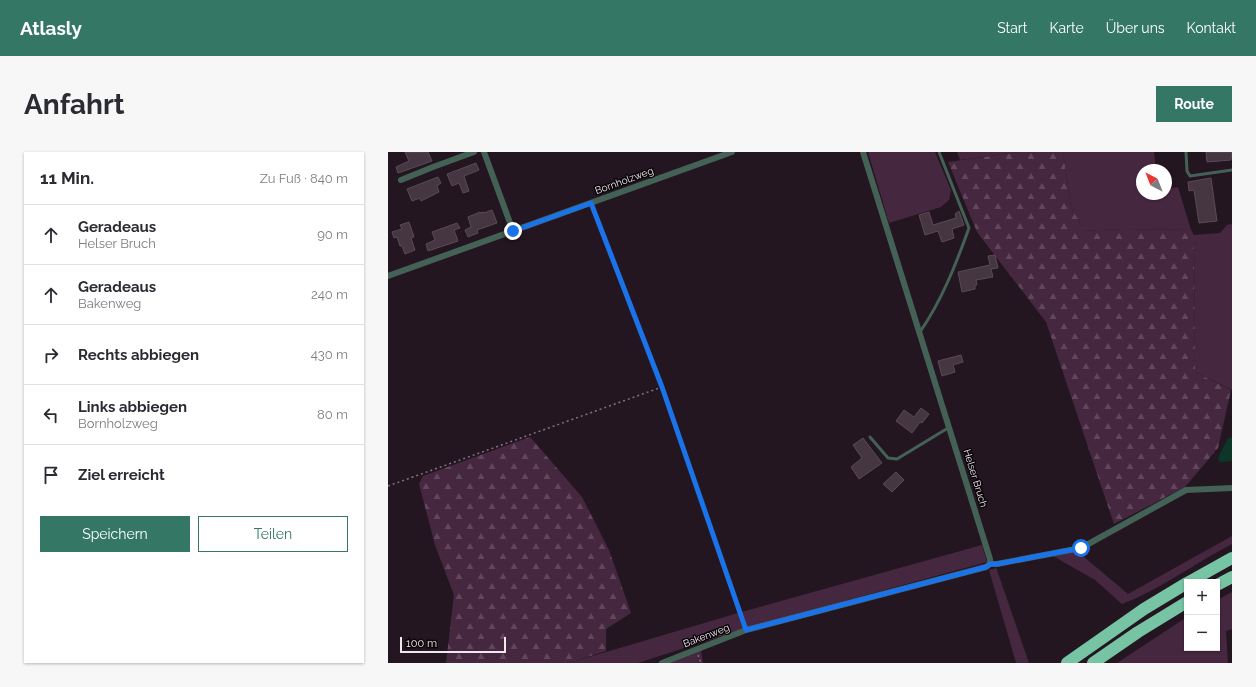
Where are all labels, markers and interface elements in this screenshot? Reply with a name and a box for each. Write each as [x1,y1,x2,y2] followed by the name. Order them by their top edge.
[20,17,82,39] text: Atlasly
[997,20,1027,36] text: Start
[1049,20,1084,36] text: Karte
[1106,20,1165,36] text: Über uns
[1187,20,1236,36] text: Kontakt
[1156,86,1232,122] button: Route
[24,88,125,121] text: Anfahrt
[1136,164,1172,200] north arrow
[593,165,655,196] street label: Bornholzweg
[40,168,94,188] text: 11 Min.
[260,171,348,186] text: Zu Fuß · 840 m
[78,218,156,236] text: Geradeaus
[504,222,522,240] route end
[40,224,62,246] icon: ahead
[317,227,348,242] text: 90 m
[78,236,156,251] text: Helser Bruch
[78,278,156,296] text: Geradeaus
[40,284,62,306] icon: ahead
[311,287,348,302] text: 240 m
[78,296,141,311] text: Bakenweg
[40,344,62,366] icon: right
[78,346,199,364] text: Rechts abbiegen
[311,347,348,362] text: 430 m
[78,398,187,416] text: Links abbiegen
[40,404,62,426] icon: left
[317,407,348,422] text: 80 m
[78,416,158,431] text: Bornholzweg
[962,448,990,509] street label: Helser Bruch
[40,464,62,486] icon: arrive
[78,466,165,484] text: Ziel erreicht
[40,516,190,552] button: Speichern
[198,516,348,552] button: Teilen
[1072,539,1090,557] route start
[1184,579,1220,651] map controls
[1184,579,1220,615] button: +
[1184,615,1220,651] button: −
[681,622,731,649] street label: Bakenweg
[400,635,506,654] scale bar
[406,637,437,650] text: 100 m

